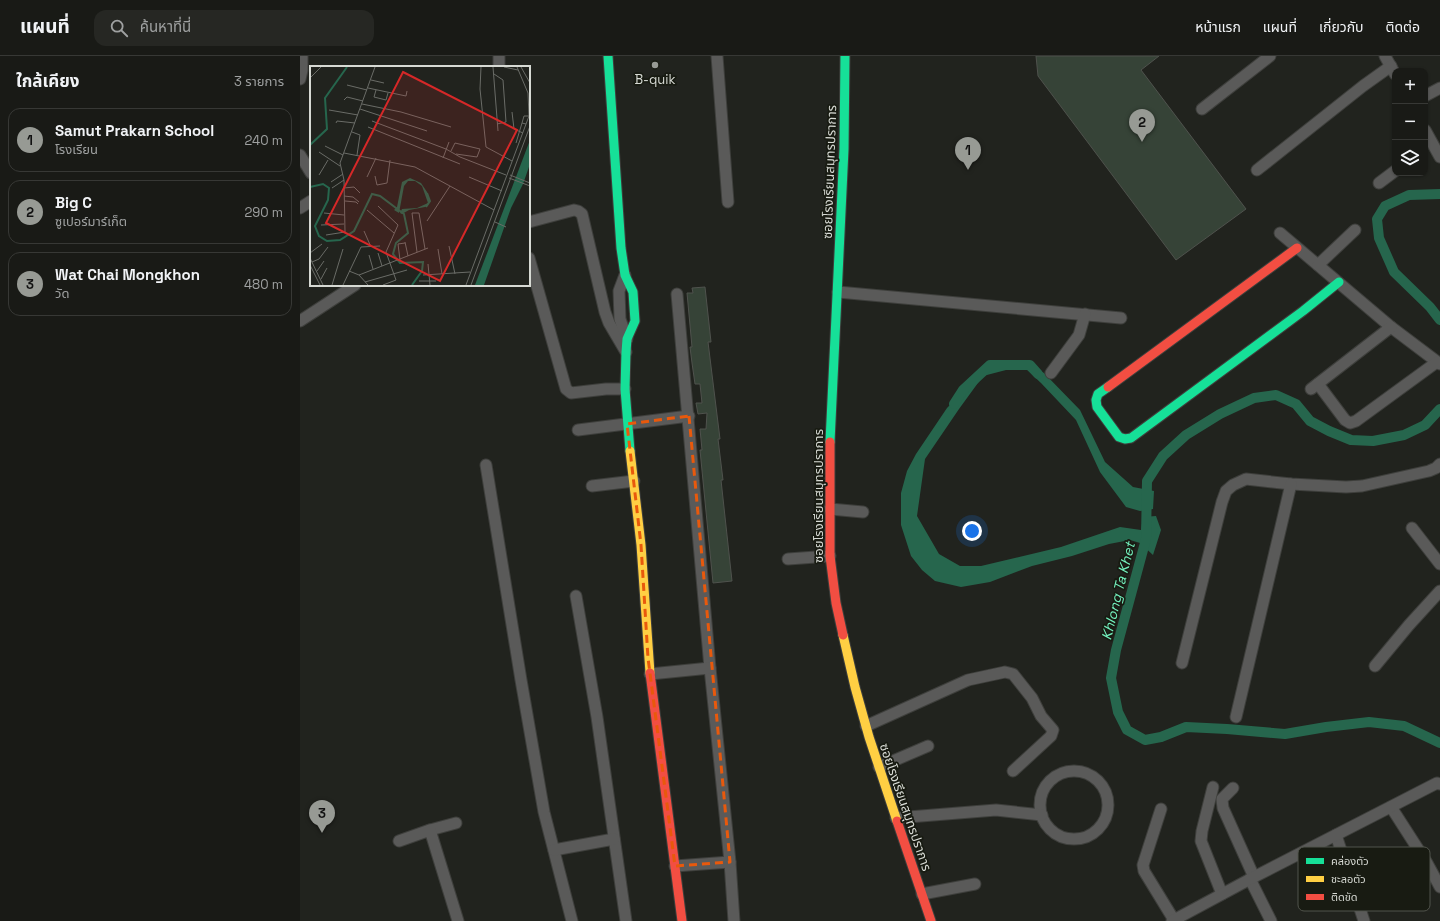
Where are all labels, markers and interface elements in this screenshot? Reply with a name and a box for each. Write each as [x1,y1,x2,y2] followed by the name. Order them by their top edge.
[94,10,374,46] search box
[20,14,70,39] text: แผนที่
[108,17,130,39] icon: search
[140,17,191,36] text: ค้นหาที่นี่
[1195,18,1241,36] text: หน้าแรก
[1263,18,1297,36] text: แผนที่
[1319,18,1364,36] text: เกี่ยวกับ
[1386,18,1420,36] text: ติดต่อ
[650,60,660,70] marker: B-quik
[310,66,530,286] inset map
[1392,68,1428,176] map controls
[1392,68,1428,104] button: +
[16,70,79,92] text: ใกล้เคียง
[634,71,676,88] place label: B-quik
[234,73,284,90] text: 3 รายการ
[1392,104,1428,140] button: −
[819,105,840,239] street label: ซอยโรงเรียนสมุทรปราการ
[1129,109,1155,142] pin: 2
[55,121,214,140] text: Samut Prakarn School
[27,132,33,149] text: 1
[245,132,283,149] text: 240 m
[955,137,981,170] pin: 1
[1392,140,1428,176] button: layers
[55,141,98,158] text: โรงเรียน
[55,193,92,212] text: Big C
[26,204,34,221] text: 2
[244,204,283,221] text: 290 m
[55,213,127,230] text: ซูเปอร์มาร์เก็ต
[55,265,200,284] text: Wat Chai Mongkhon
[26,276,34,293] text: 3
[244,276,283,293] text: 480 m
[55,285,69,302] text: วัด
[810,429,827,563] street label: ซอยโรงเรียนสมุทรปราการ
[962,521,982,541] your location
[1097,539,1139,642] water label: Khlong Ta Khet
[876,741,935,873] street label: ซอยโรงเรียนสมุทรปราการ
[309,800,335,833] pin: 3
[1298,847,1430,911] legend
[1331,854,1369,868] text: คล่องตัว
[1331,872,1366,886] text: ชะลอตัว
[1331,890,1358,904] text: ติดขัด

